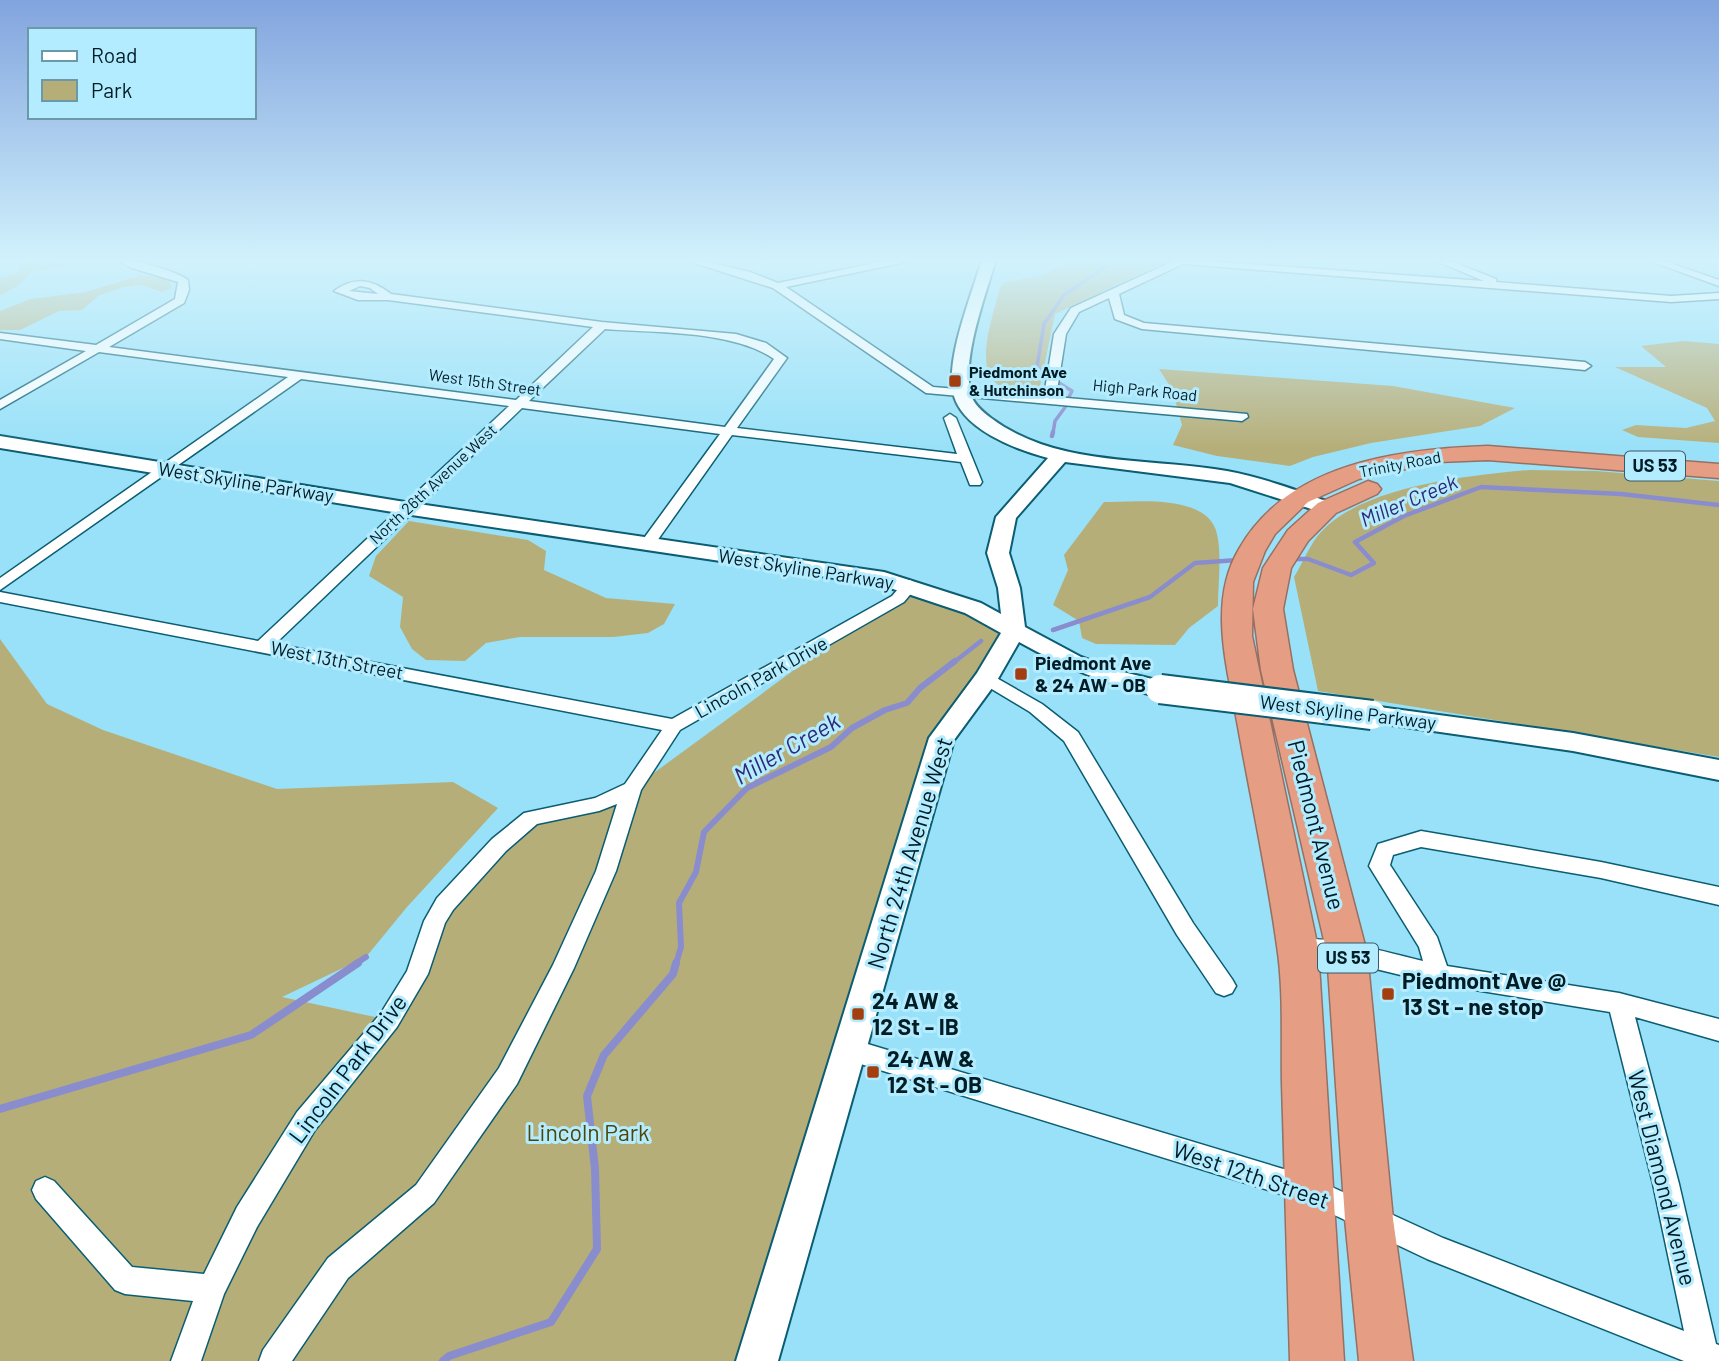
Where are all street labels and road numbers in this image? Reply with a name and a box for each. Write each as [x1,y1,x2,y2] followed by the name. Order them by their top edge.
[428,364,543,399] street label: West 15th Street
[1092,375,1198,404] street label: High Park Road
[365,420,500,547] street label: North 26th Avenue West
[1358,446,1442,481] street label: Trinity Road
[1625,452,1685,480] road number: US 53
[157,456,336,507] street label: West Skyline Parkway
[717,543,896,594] street label: West Skyline Parkway
[691,631,831,722] street label: Lincoln Park Drive
[269,635,405,684] street label: West 13th Street
[1259,689,1438,734] street label: West Skyline Parkway
[860,733,958,972] street label: North 24th Avenue West
[1282,737,1352,913] street label: Piedmont Avenue
[1318,944,1378,973] road number: US 53
[282,989,412,1148] street label: Lincoln Park Drive
[1623,1067,1703,1288] street label: West Diamond Avenue
[1169,1134,1333,1214] street label: West 12th Street

